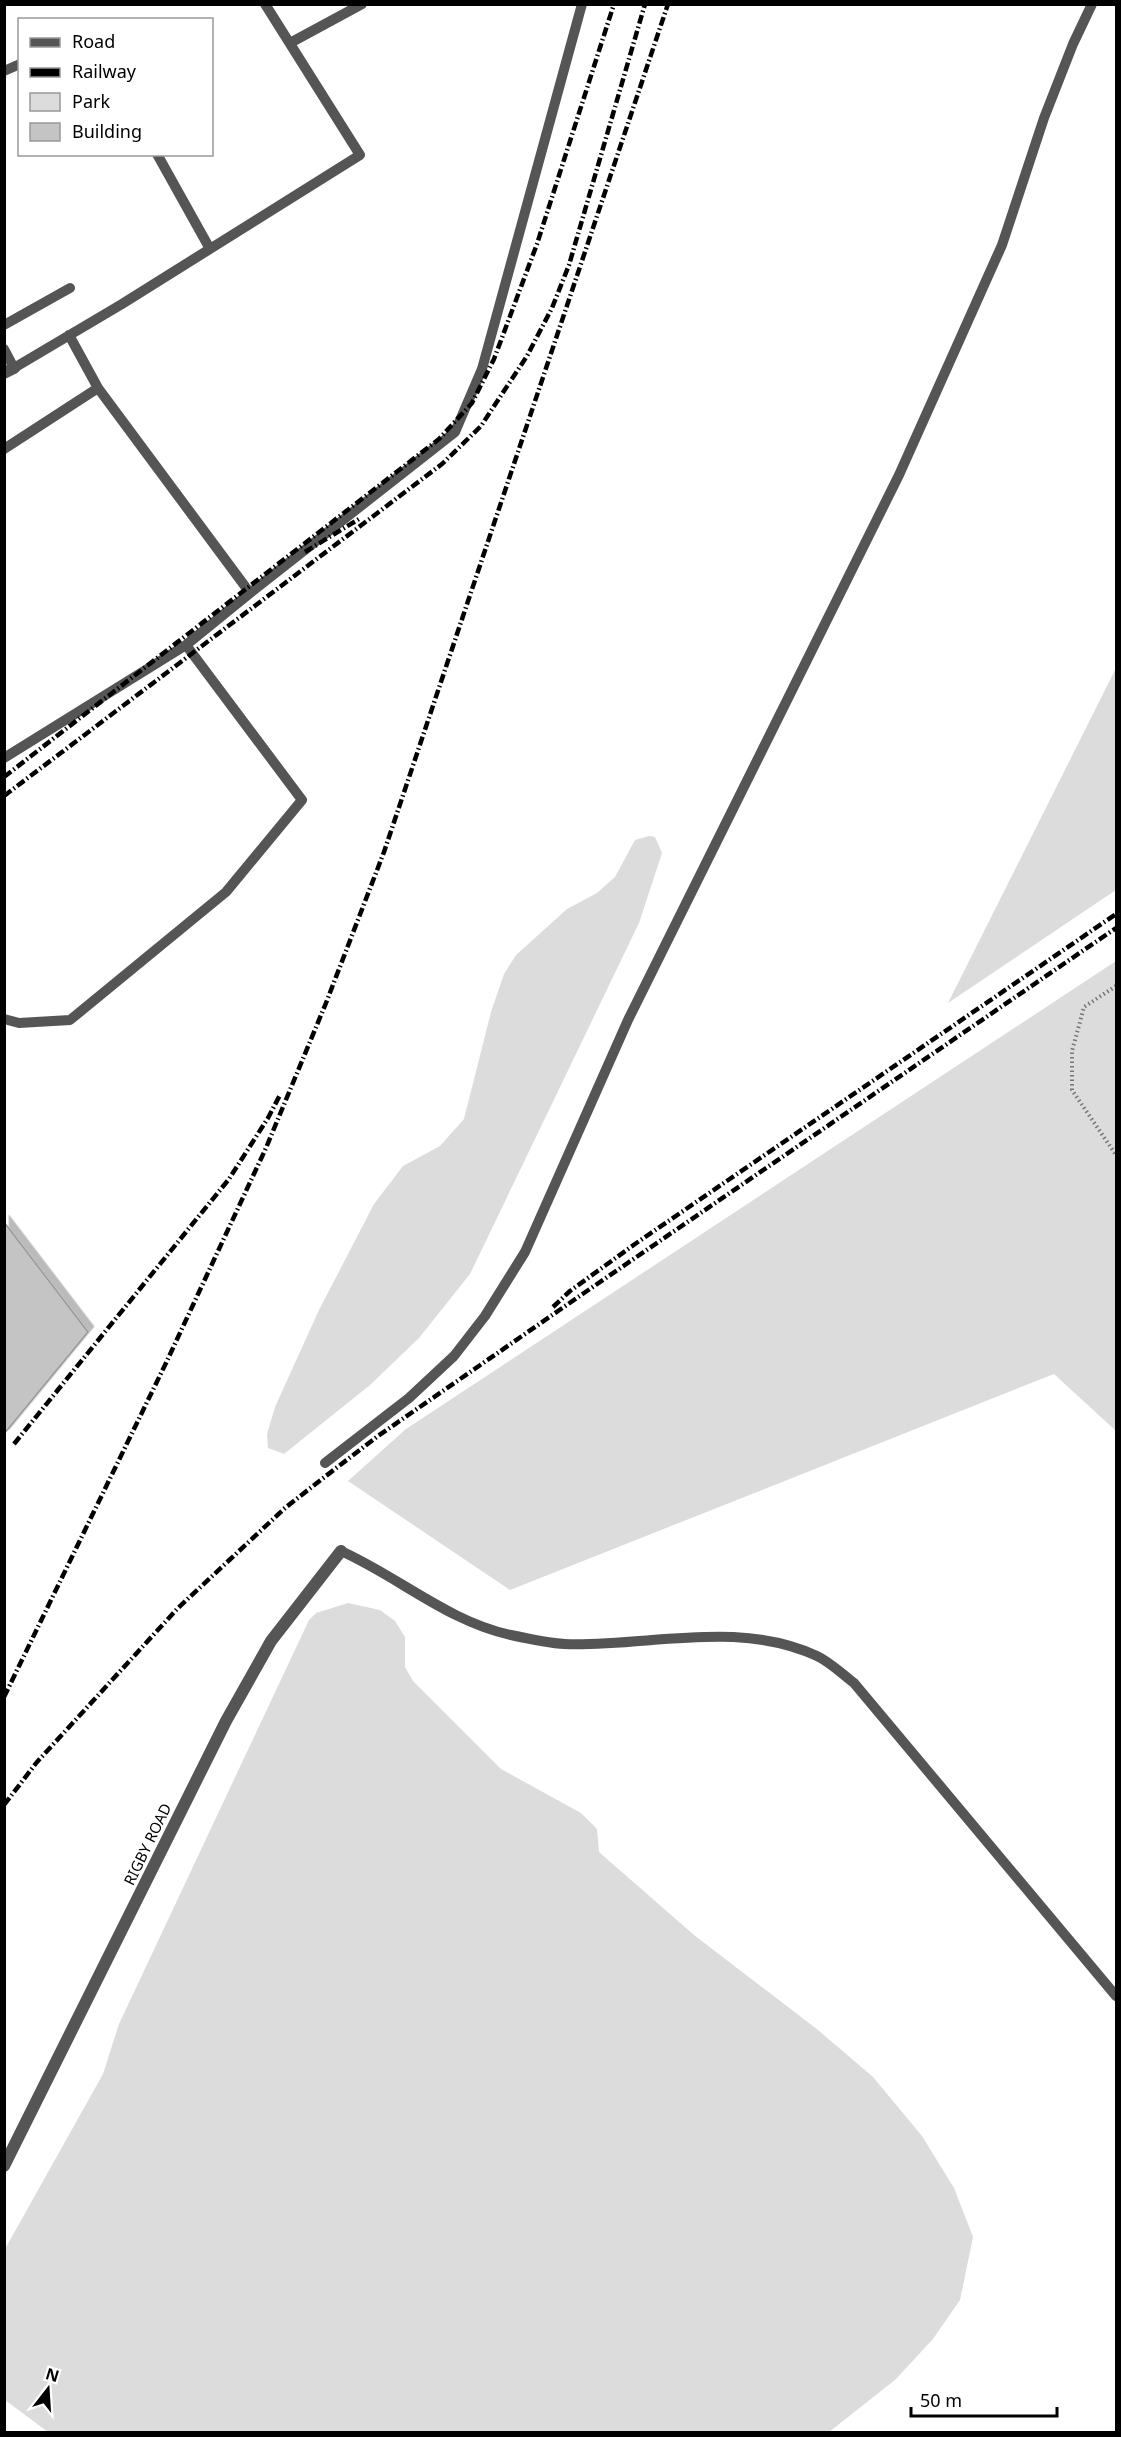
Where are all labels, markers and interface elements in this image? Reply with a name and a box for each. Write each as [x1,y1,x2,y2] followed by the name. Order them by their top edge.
[18,18,213,156] legend
[72,29,115,53] text: Road
[72,59,137,83] text: Railway
[72,89,110,113] text: Park
[72,119,142,143] text: Building
[119,1800,175,1888] street label: RIGBY ROAD
[18,2359,78,2419] north arrow
[43,2362,62,2387] text: N
[911,2380,1056,2418] scale bar
[920,2388,962,2412] text: 50 m

